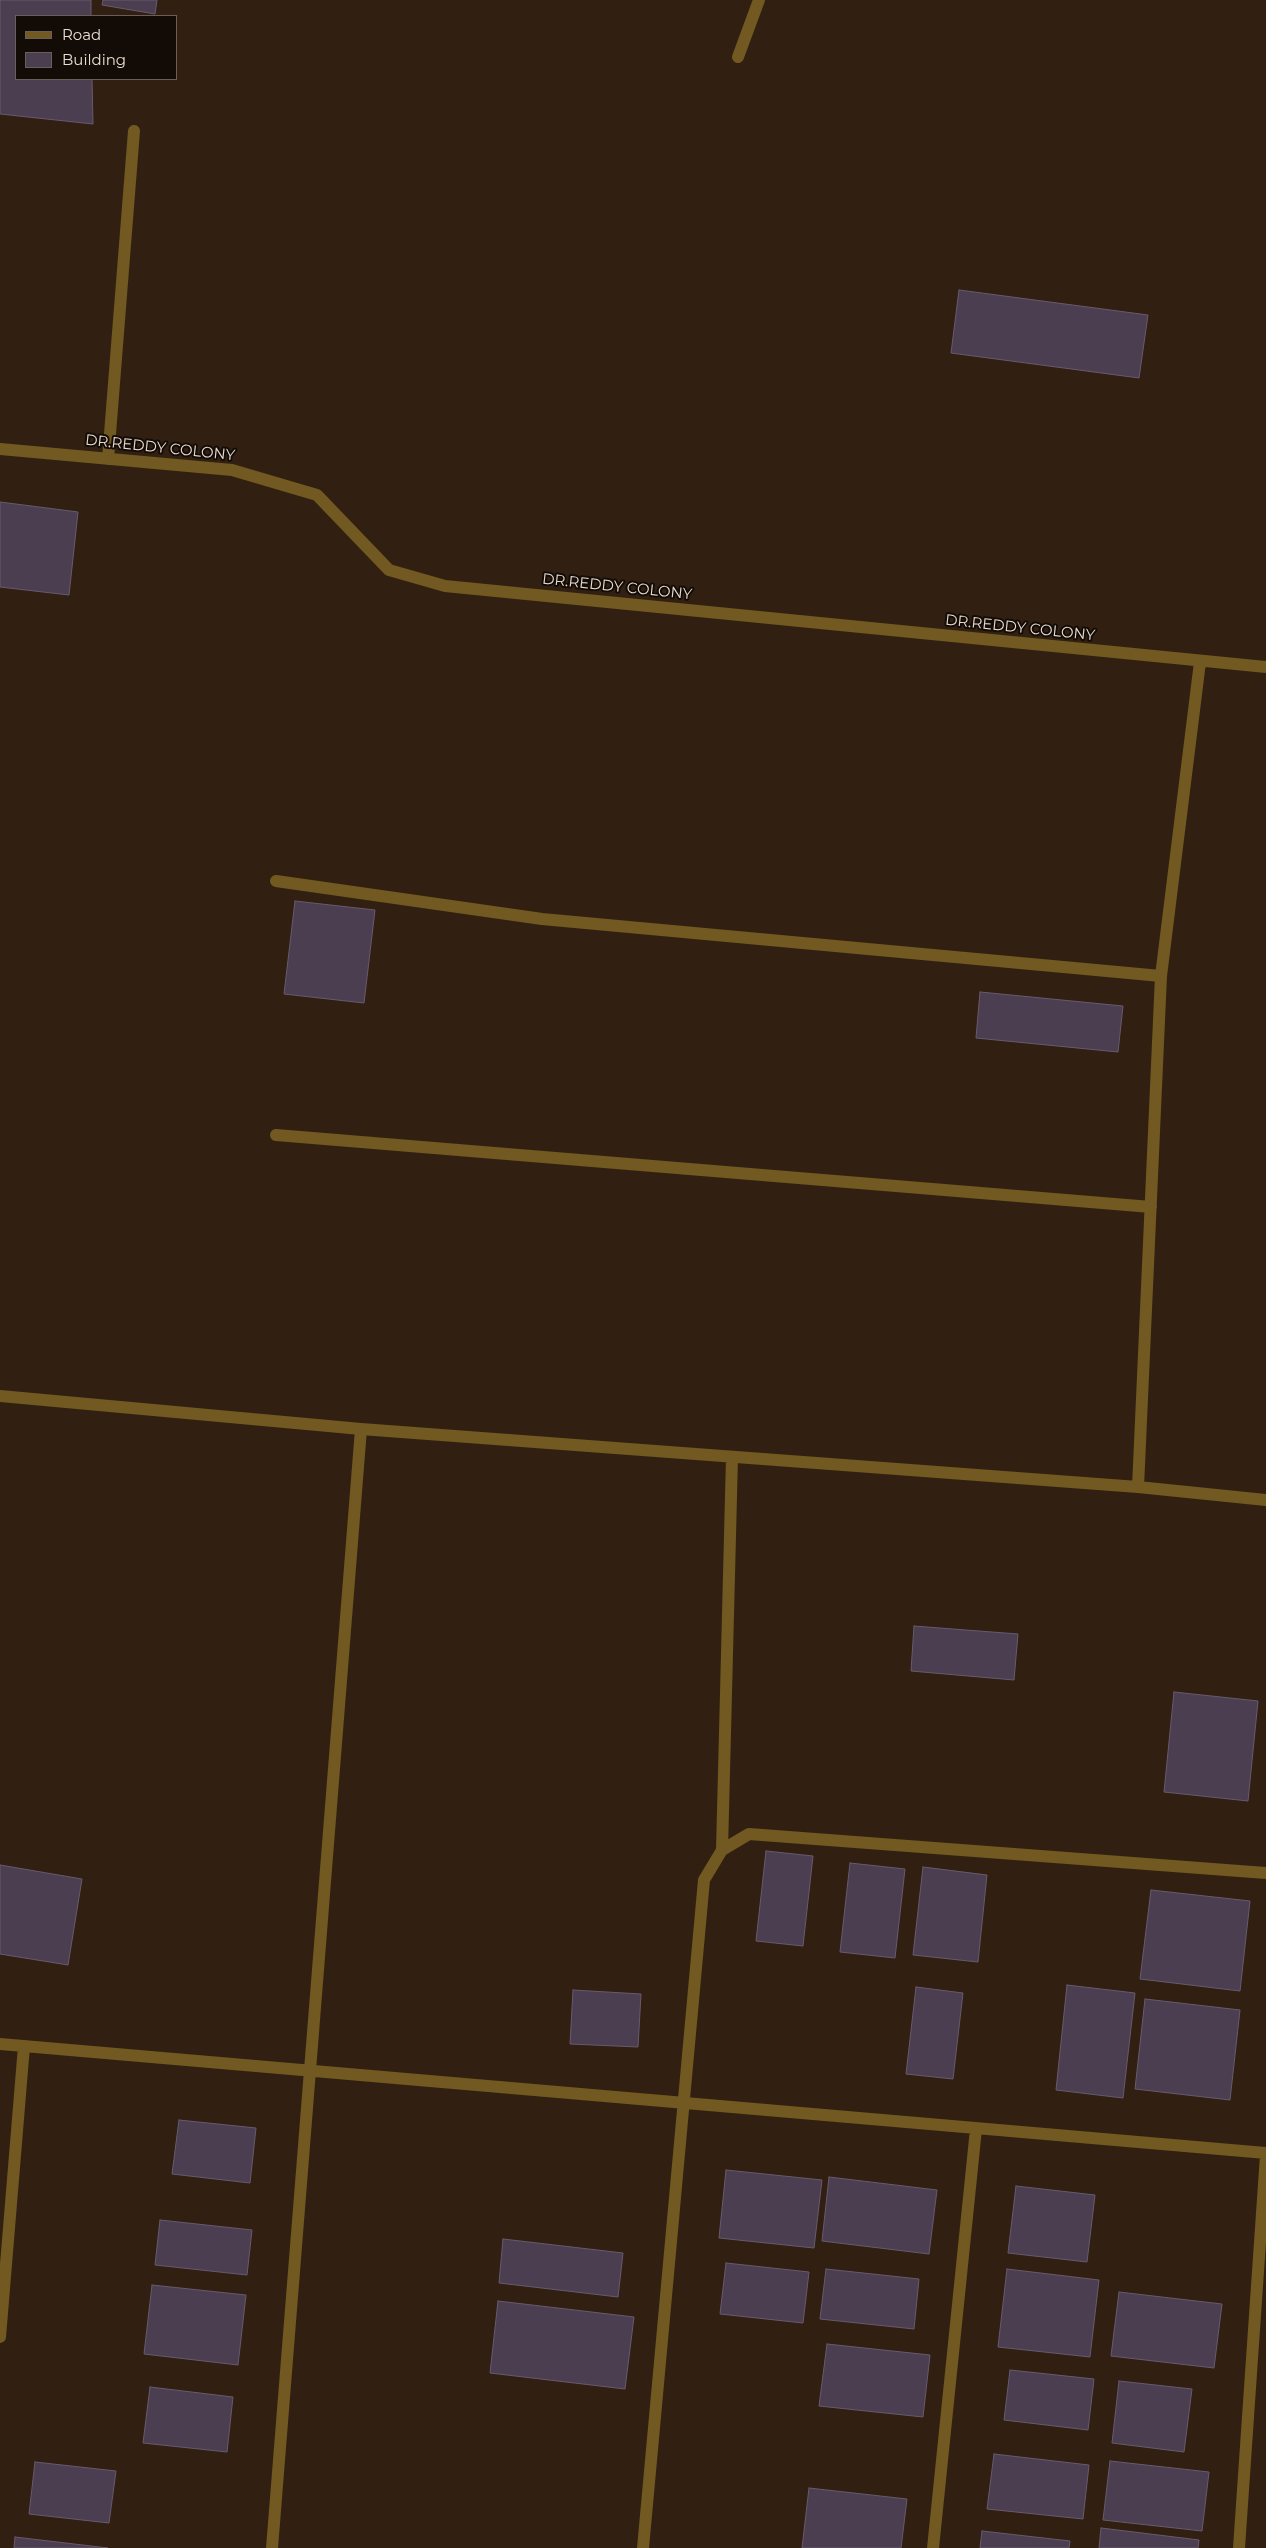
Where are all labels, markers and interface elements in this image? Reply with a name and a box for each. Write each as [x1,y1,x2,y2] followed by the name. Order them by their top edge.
[15,15,178,80] legend
[62,25,101,44] text: Road
[62,50,126,69] text: Building
[84,431,236,465] street label: DR.REDDY COLONY
[541,570,693,604] street label: DR.REDDY COLONY
[944,611,1096,645] street label: DR.REDDY COLONY

